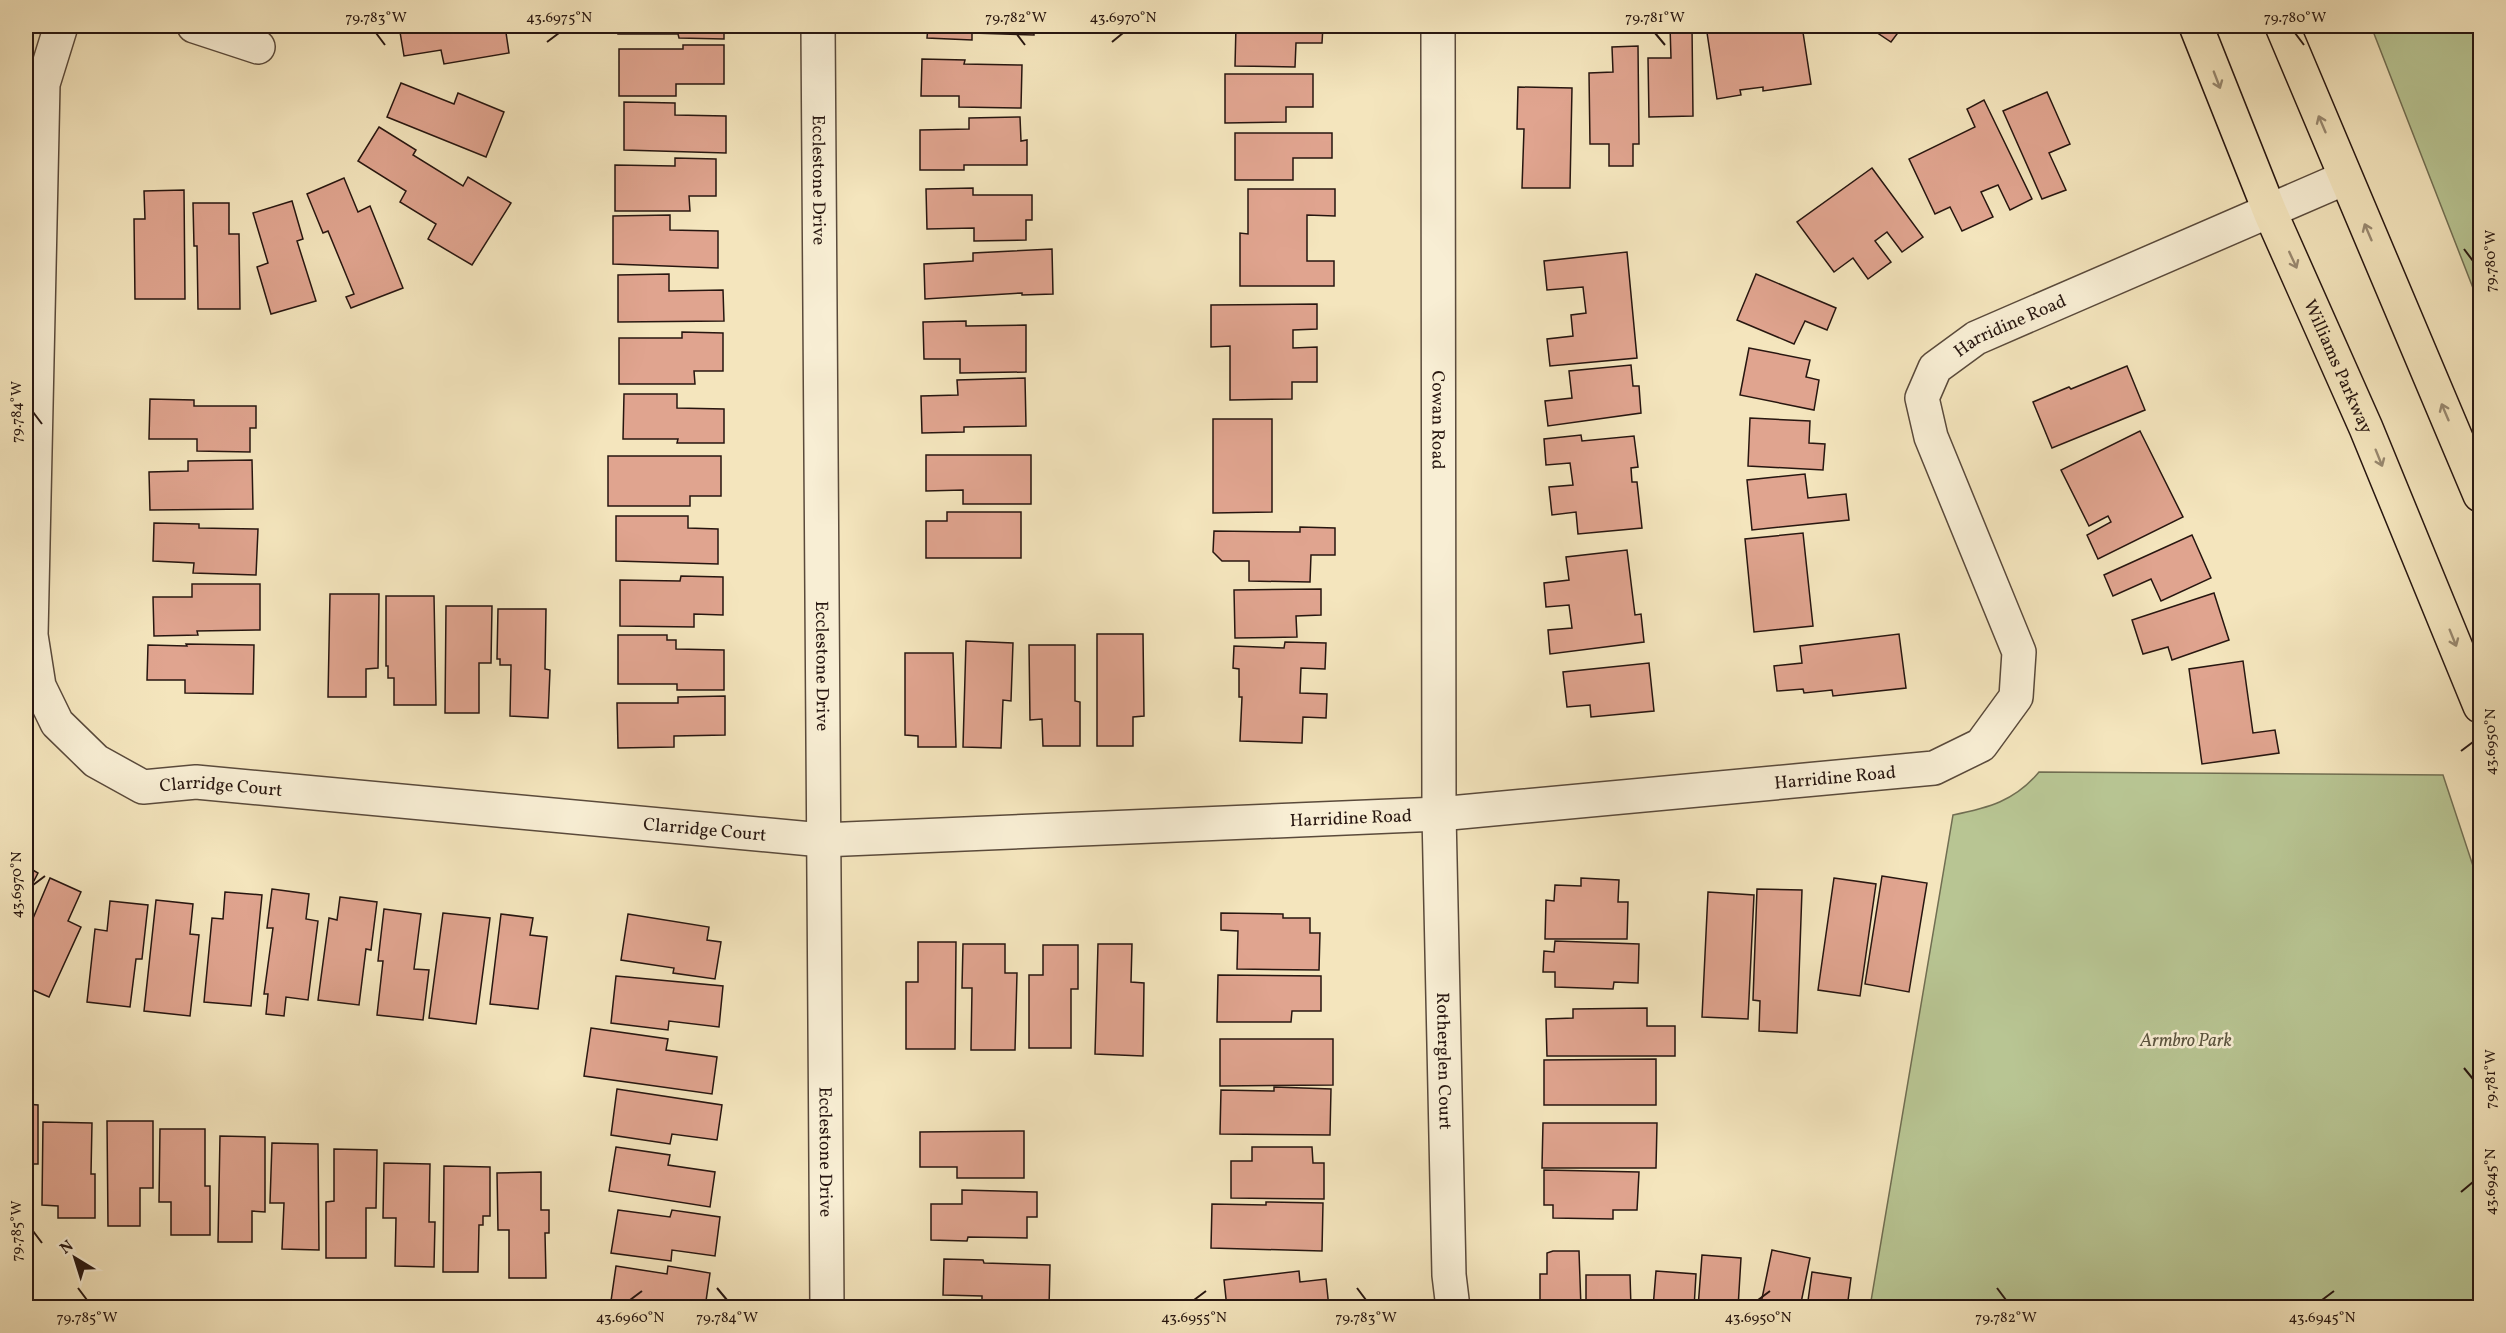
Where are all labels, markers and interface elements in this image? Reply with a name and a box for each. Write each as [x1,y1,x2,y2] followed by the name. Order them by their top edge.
[345,8,407,29] text: 79.783°W
[526,8,592,29] text: 43.6975°N
[985,8,1047,29] text: 79.782°W
[1089,8,1157,29] text: 43.6970°N
[1625,8,1685,29] text: 79.781°W
[2264,8,2326,29] text: 79.780°W
[2212,71,2223,89] one-way arrow
[805,115,831,245] street label: Ecclestone Drive
[2316,115,2327,134] one-way arrow
[2362,224,2373,242] one-way arrow
[2481,230,2502,292] text: 79.780°W
[2287,250,2299,268] one-way arrow
[1949,289,2071,364] street label: Harridine Road
[2296,296,2378,438] street label: Williams Parkway
[1424,370,1450,470] street label: Cowan Road
[7,381,28,443] text: 79.784°W
[2439,403,2450,421] one-way arrow
[2374,448,2385,467] one-way arrow
[808,601,834,731] street label: Ecclestone Drive
[2448,629,2459,647] one-way arrow
[2481,708,2502,776] text: 43.6950°N
[1773,761,1897,797] street label: Harridine Road
[158,771,283,804] street label: Clarridge Court
[1289,804,1412,834] street label: Harridine Road
[642,812,767,849] street label: Clarridge Court
[7,851,28,919] text: 43.6970°N
[1429,992,1457,1130] street label: Rotherglen Court
[2139,1029,2232,1054] park label: Armbro Park
[2481,1049,2502,1109] text: 79.781°W
[811,1087,837,1217] street label: Ecclestone Drive
[2481,1148,2502,1216] text: 43.6945°N
[7,1200,28,1262] text: 79.785°W
[45,1228,105,1288] north arrow
[56,1235,79,1260] text: N
[56,1308,118,1329] text: 79.785°W
[596,1308,664,1329] text: 43.6960°N
[696,1308,758,1329] text: 79.784°W
[1161,1308,1227,1329] text: 43.6955°N
[1335,1308,1397,1329] text: 79.783°W
[1724,1308,1792,1329] text: 43.6950°N
[1975,1308,2037,1329] text: 79.782°W
[2288,1308,2356,1329] text: 43.6945°N

